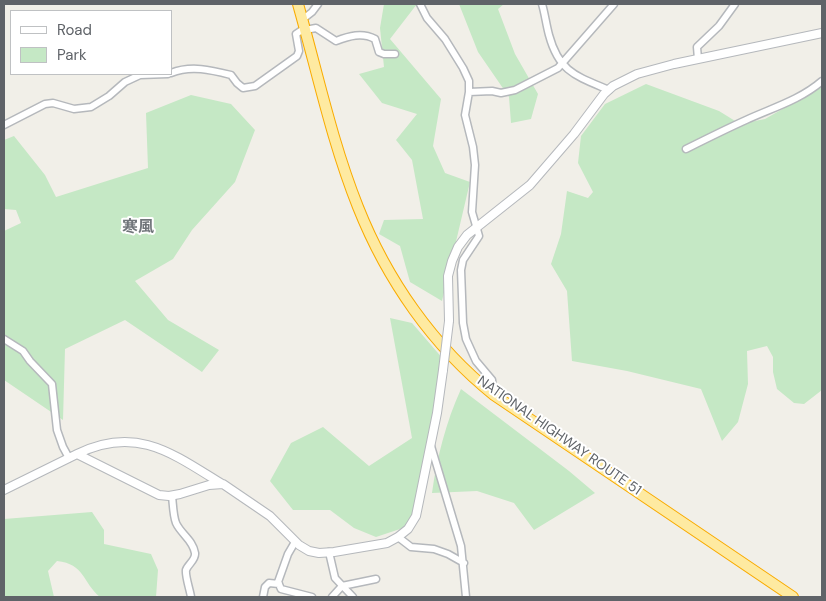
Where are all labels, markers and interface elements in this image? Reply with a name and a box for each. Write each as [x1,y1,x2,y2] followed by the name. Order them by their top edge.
[10,10,172,75] legend
[57,20,92,40] text: Road
[57,45,87,65] text: Park
[122,218,154,238] district label: 寒風
[474,373,644,499] street label: NATIONAL HIGHWAY ROUTE 51

